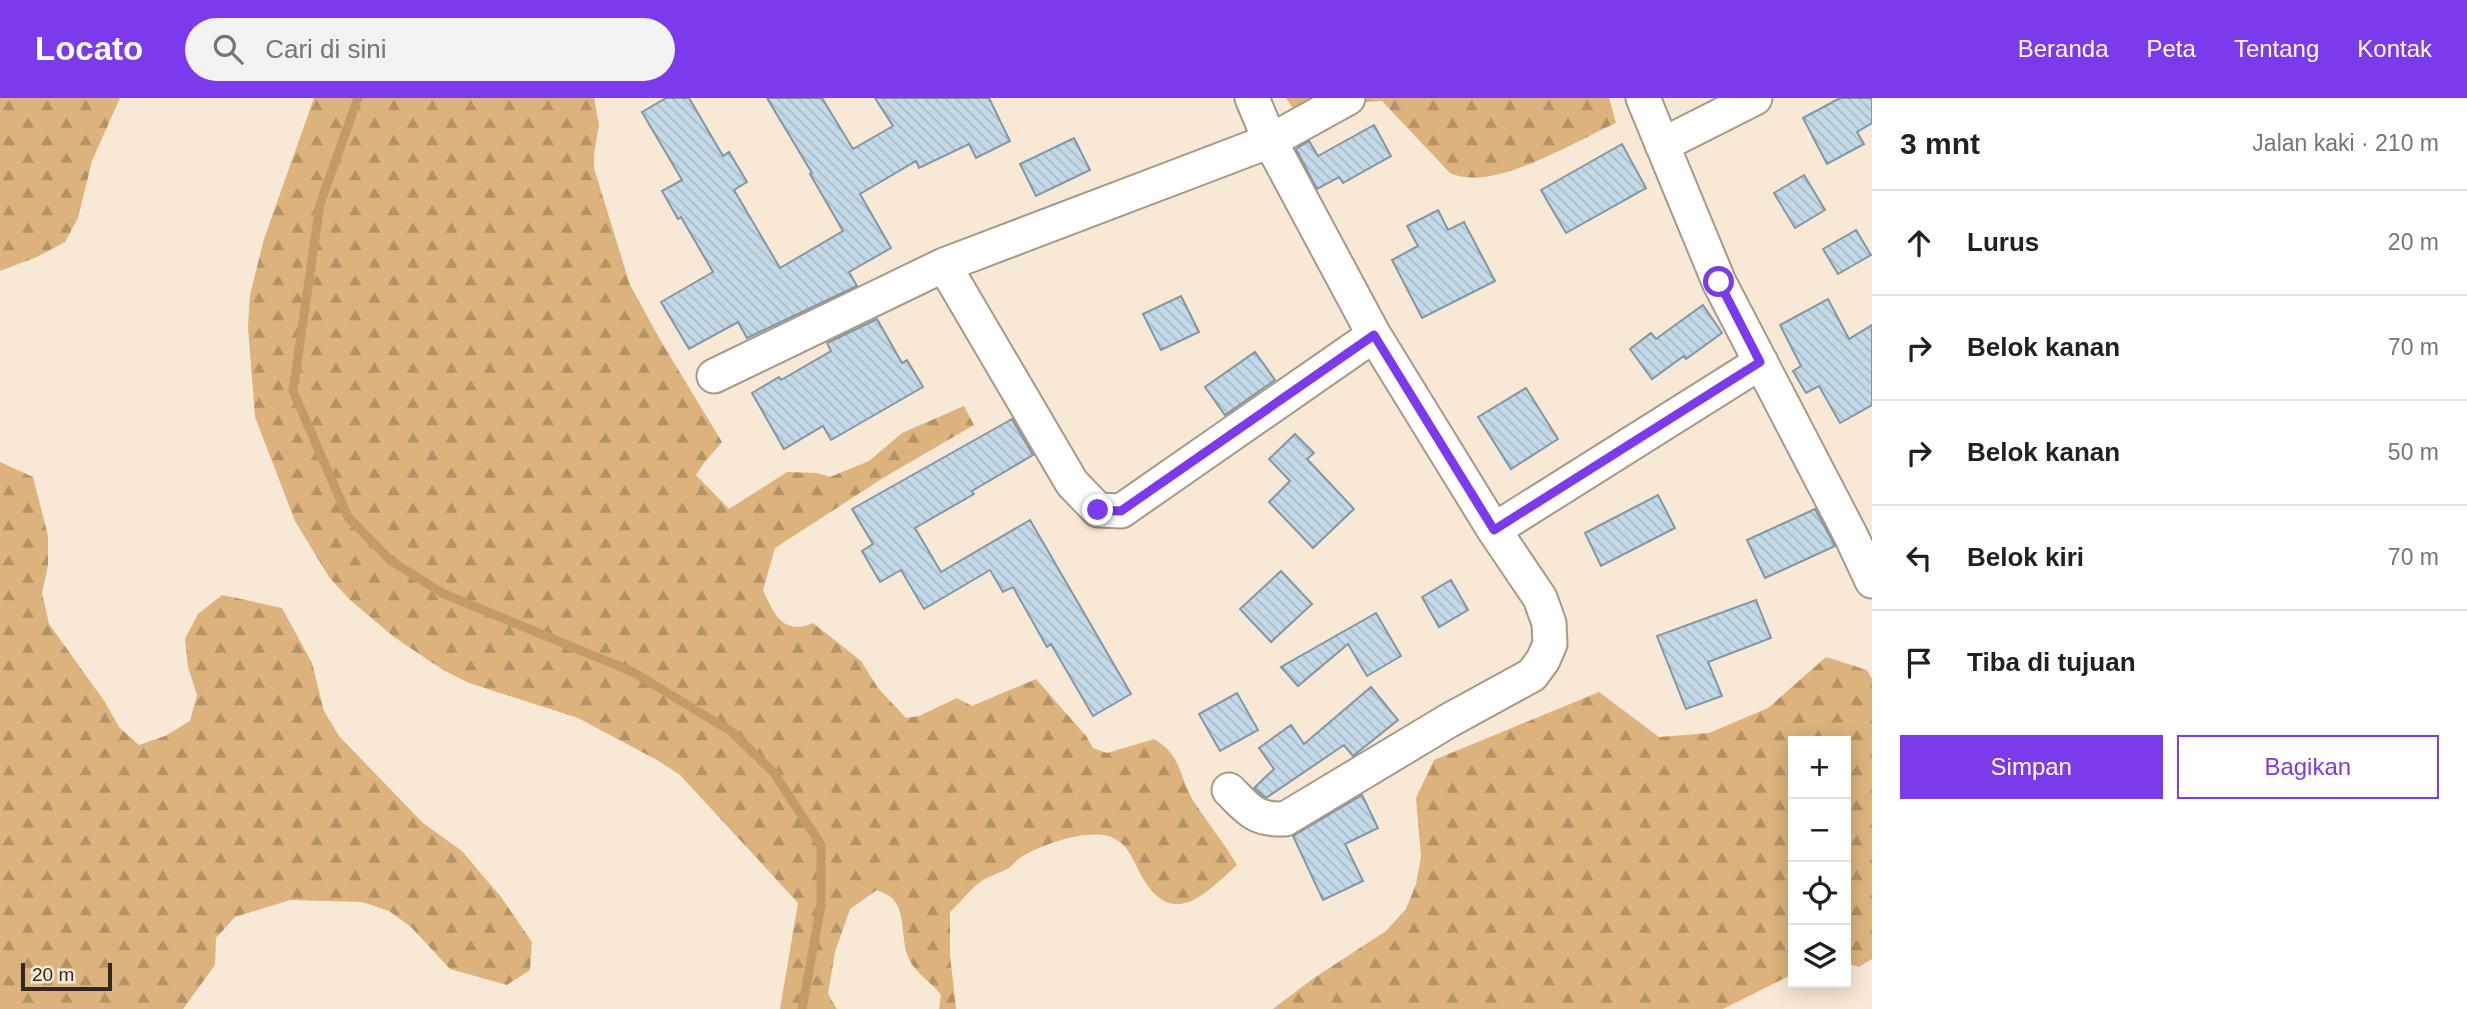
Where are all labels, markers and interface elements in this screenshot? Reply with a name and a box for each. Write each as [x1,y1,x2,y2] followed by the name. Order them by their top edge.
[185,18,675,81] search box
[35,30,143,67] text: Locato
[209,30,247,68] icon: search
[265,34,387,64] text: Cari di sini
[2018,35,2109,62] text: Beranda
[2147,35,2196,62] text: Peta
[2234,35,2319,62] text: Tentang
[2357,35,2432,62] text: Kontak
[1900,127,1980,160] text: 3 mnt
[2252,130,2439,156] text: Jalan kaki · 210 m
[1900,224,1938,262] icon: ahead
[1967,227,2039,257] text: Lurus
[2388,229,2439,255] text: 20 m
[1703,266,1734,297] route start
[1900,329,1938,367] icon: right
[1967,332,2120,362] text: Belok kanan
[2388,334,2439,360] text: 70 m
[1900,434,1938,472] icon: right
[1967,437,2120,467] text: Belok kanan
[2388,439,2439,465] text: 50 m
[1082,494,1113,525] route end
[1900,539,1938,577] icon: left
[1967,542,2084,572] text: Belok kiri
[2388,544,2439,570] text: 70 m
[1900,644,1938,682] icon: arrive
[1967,647,2136,677] text: Tiba di tujuan
[1900,735,2163,799] button: Simpan
[2177,735,2439,799] button: Bagikan
[1788,736,1851,988] map controls
[1788,736,1851,799] button: +
[1788,799,1851,862] button: −
[1788,862,1851,925] button: locate
[1788,925,1851,988] button: layers
[21,960,112,992] scale bar
[32,964,74,985] text: 20 m

